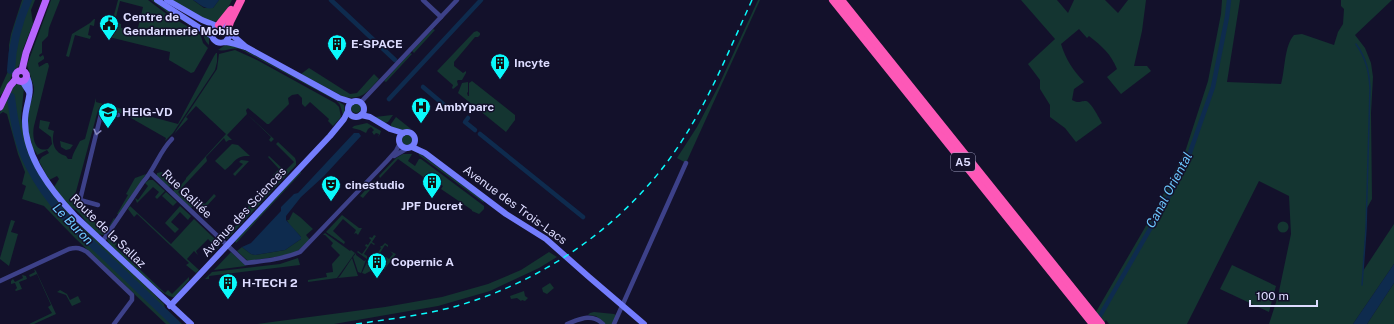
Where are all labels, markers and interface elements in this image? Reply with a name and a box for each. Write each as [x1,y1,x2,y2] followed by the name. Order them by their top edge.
[123,10,239,38] place label: Centre de Gendarmerie Mobile
[98,13,120,41] public building icon: Centre de Gendarmerie Mobile
[326,33,348,61] building icon: E-SPACE
[351,37,403,51] place label: E-SPACE
[489,52,511,80] building icon: Incyte
[514,56,550,70] place label: Incyte
[410,96,432,124] hospital icon: AmbYparc
[435,100,495,114] place label: AmbYparc
[97,101,119,129] school or university icon: HEIG-VD
[122,105,173,119] place label: HEIG-VD
[93,128,102,135] one-way arrow
[1143,149,1195,230] water label: Canal Oriental
[951,153,975,171] road number: A5
[460,163,570,247] street label: Avenue des Trois-Lacs
[199,164,289,260] street label: Avenue des Sciences
[159,167,215,221] street label: Rue Galilée
[421,171,443,199] building icon: JPF Ducret
[320,174,342,202] theatre icon: cinestudio
[345,178,405,192] place label: cinestudio
[67,191,149,271] street label: Route de la Sallaz
[401,199,463,213] place label: JPF Ducret
[50,200,96,248] water label: Le Buron
[366,251,388,279] building icon: Copernic A
[391,255,454,269] place label: Copernic A
[217,272,239,300] building icon: H-TECH 2
[242,276,298,290] place label: H-TECH 2
[1250,282,1317,308] scale bar
[1256,289,1289,303] text: 100 m

